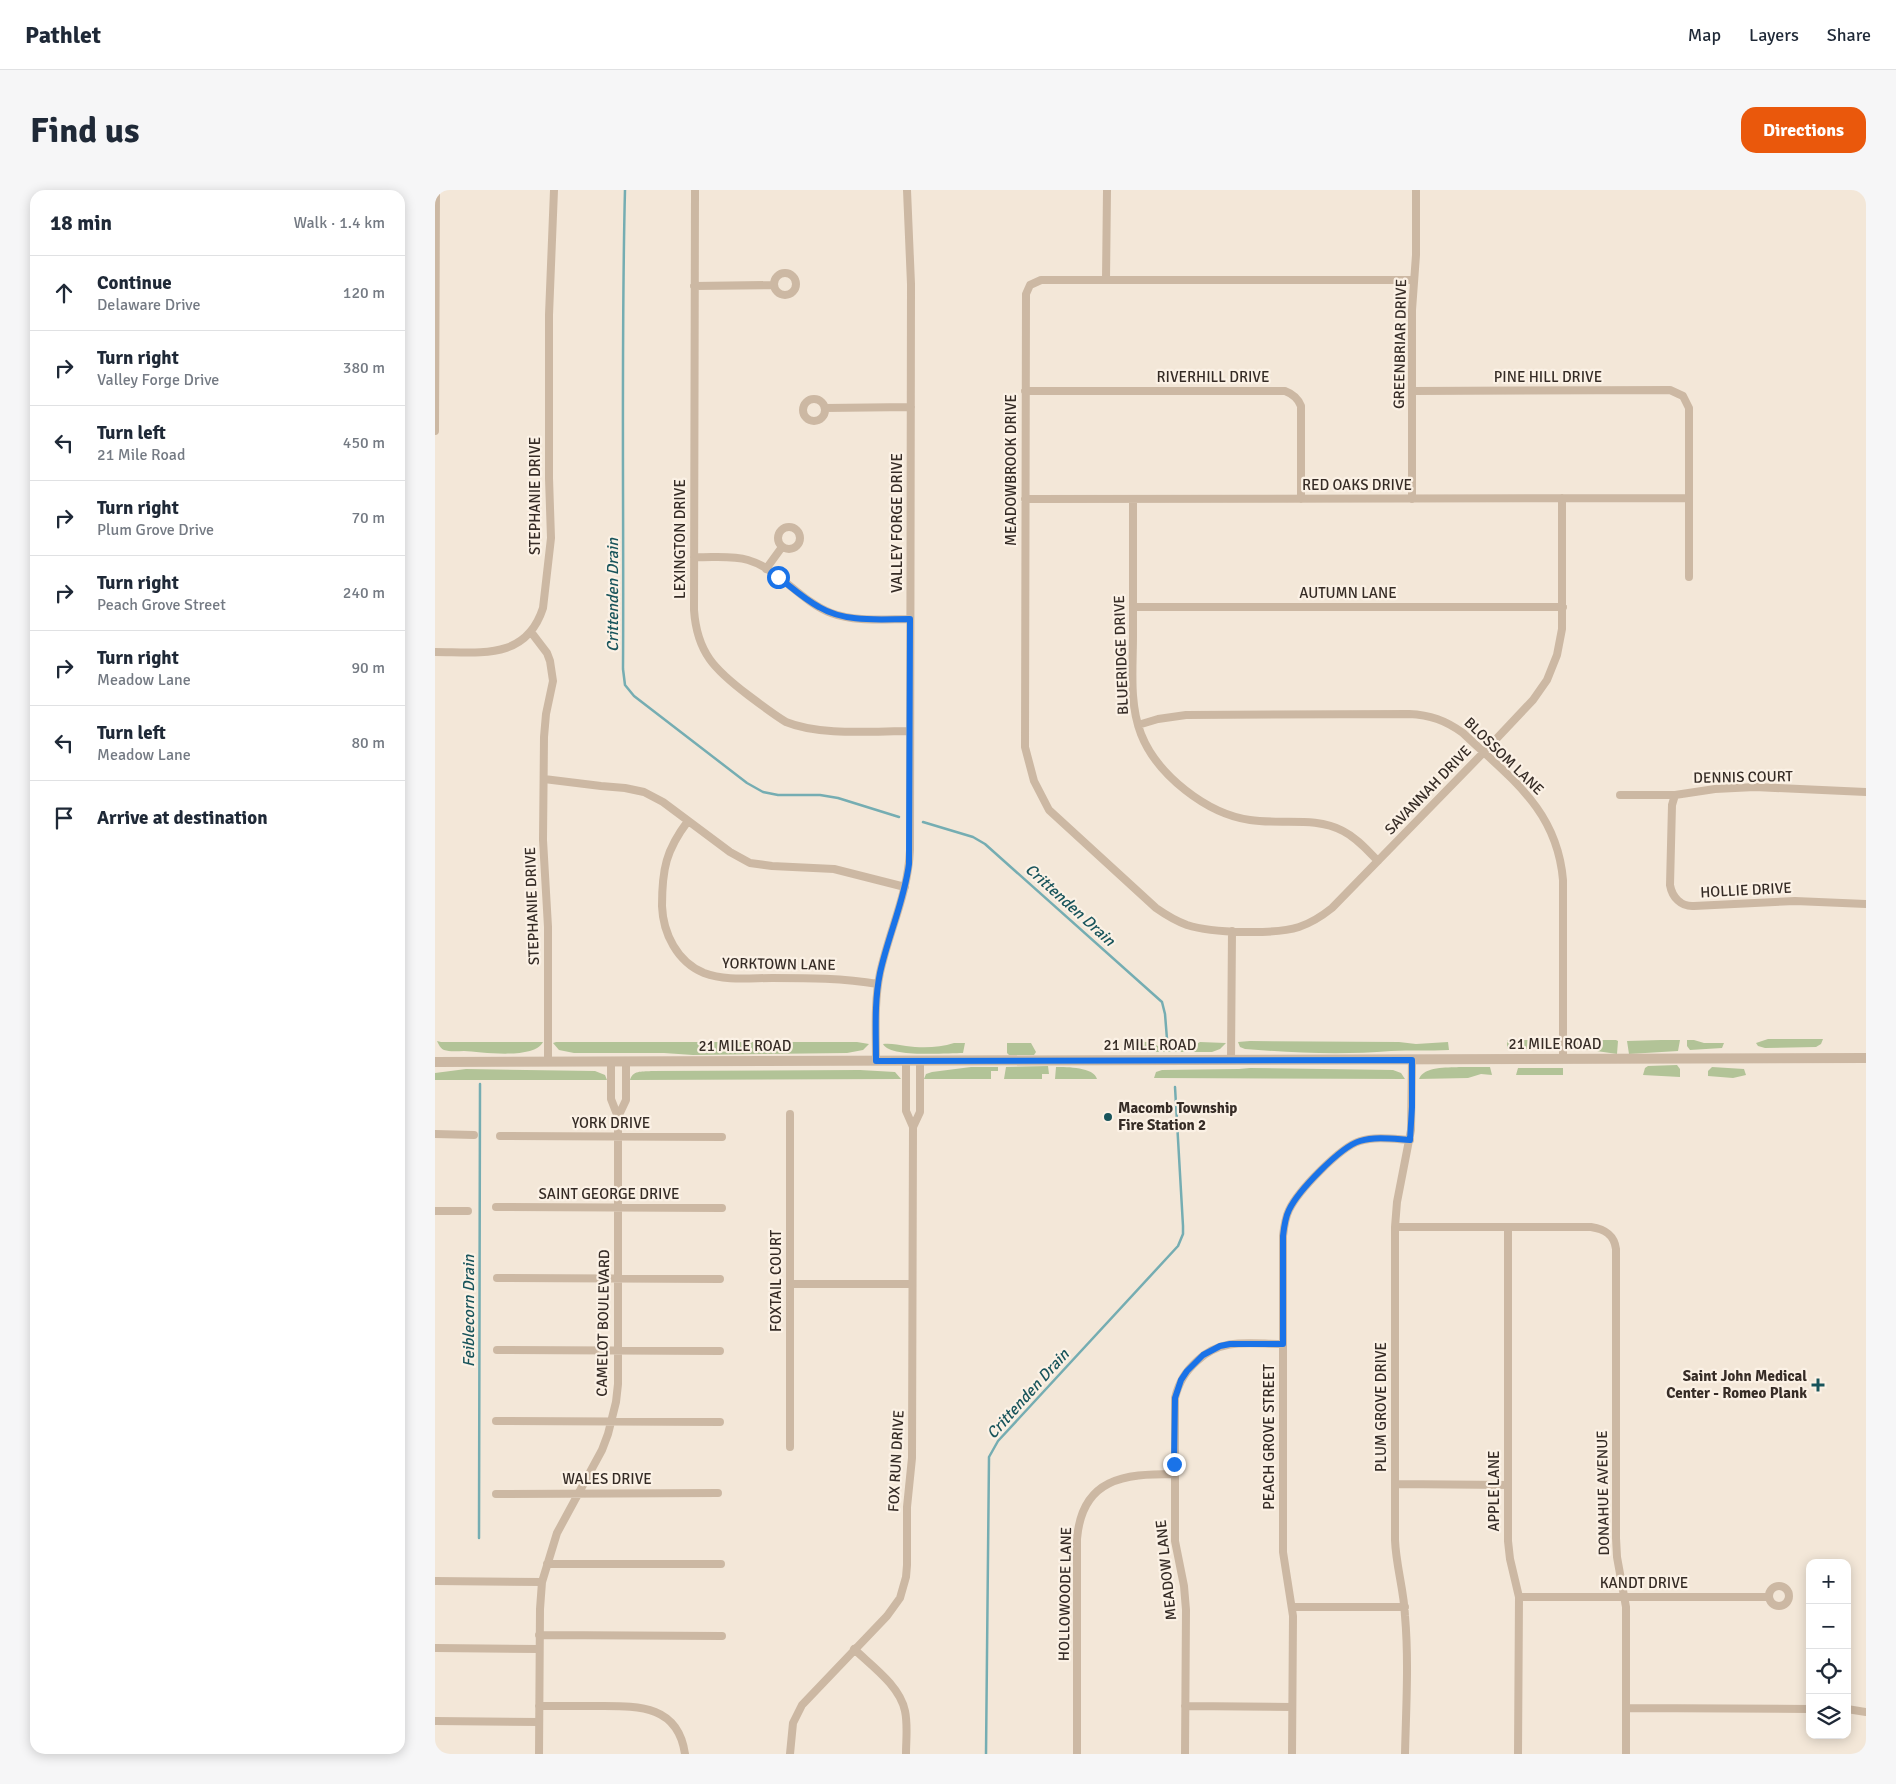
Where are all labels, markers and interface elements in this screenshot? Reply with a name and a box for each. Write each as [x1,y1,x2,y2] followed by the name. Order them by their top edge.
[25,20,101,50] text: Pathlet
[1688,24,1721,46] text: Map
[1749,24,1799,46] text: Layers
[1827,24,1871,46] text: Share
[1741,107,1866,153] button: Directions
[30,109,140,152] text: Find us
[50,210,112,236] text: 18 min
[293,213,385,233] text: Walk · 1.4 km
[97,271,172,295] text: Continue
[50,279,78,307] icon: ahead
[1390,279,1410,409] street label: GREENBRIAR DRIVE
[343,283,385,303] text: 120 m
[97,295,200,315] text: Delaware Drive
[97,346,179,370] text: Turn right
[50,354,78,382] icon: right
[343,358,385,378] text: 380 m
[1157,368,1269,386] street label: RIVERHILL DRIVE
[1494,368,1602,386] street label: PINE HILL DRIVE
[97,370,219,390] text: Valley Forge Drive
[1002,394,1020,546] street label: MEADOWBROOK DRIVE
[97,421,166,445] text: Turn left
[50,429,78,457] icon: left
[343,433,385,453] text: 450 m
[526,437,544,555] street label: STEPHANIE DRIVE
[97,445,185,465] text: 21 Mile Road
[888,453,906,593] street label: VALLEY FORGE DRIVE
[1302,476,1412,494] street label: RED OAKS DRIVE
[671,479,689,599] street label: LEXINGTON DRIVE
[97,496,179,520] text: Turn right
[50,504,78,532] icon: right
[351,508,385,528] text: 70 m
[97,520,214,540] text: Plum Grove Drive
[603,537,623,652] water label: Crittenden Drain
[767,566,790,589] route start
[97,571,179,595] text: Turn right
[50,579,78,607] icon: right
[343,583,385,603] text: 240 m
[1299,584,1397,602] street label: AUTUMN LANE
[97,595,226,615] text: Peach Grove Street
[1110,595,1132,715] street label: BLUERIDGE DRIVE
[97,646,179,670] text: Turn right
[50,654,78,682] icon: right
[351,658,385,678] text: 90 m
[97,670,191,690] text: Meadow Lane
[1460,713,1548,799] street label: BLOSSOM LANE
[97,721,166,745] text: Turn left
[50,729,78,757] icon: left
[351,733,385,753] text: 80 m
[1381,742,1475,838] street label: SAVANNAH DRIVE
[97,745,191,765] text: Meadow Lane
[1693,767,1794,787] street label: DENNIS COURT
[50,804,78,832] icon: arrive
[97,806,268,830] text: Arrive at destination
[521,847,543,965] street label: STEPHANIE DRIVE
[1021,859,1120,951] water label: Crittenden Drain
[1700,879,1792,901] street label: HOLLIE DRIVE
[722,954,836,974] street label: YORKTOWN LANE
[1509,1035,1601,1053] street label: 21 MILE ROAD
[1104,1036,1196,1054] street label: 21 MILE ROAD
[699,1037,791,1055] street label: 21 MILE ROAD
[1118,1099,1237,1134] place label: Macomb Township Fire Station 2
[1102,1111,1114,1123] marker: Macomb Township Fire Station 2
[572,1114,650,1132] street label: YORK DRIVE
[538,1185,680,1203] street label: SAINT GEORGE DRIVE
[767,1229,785,1332] street label: FOXTAIL COURT
[593,1249,613,1397] street label: CAMELOT BOULEVARD
[459,1253,479,1367] water label: Feiblecorn Drain
[1372,1342,1390,1472] street label: PLUM GROVE DRIVE
[982,1344,1074,1443] water label: Crittenden Drain
[1260,1364,1278,1510] street label: PEACH GROVE STREET
[1666,1367,1807,1402] place label: Saint John Medical Center - Romeo Plank
[1811,1378,1825,1392] marker: Saint John Medical Center - Romeo Plank
[884,1410,908,1512] street label: FOX RUN DRIVE
[1593,1430,1613,1556] street label: DONAHUE AVENUE
[1485,1450,1503,1532] street label: APPLE LANE
[1163,1453,1186,1476] route end
[562,1470,652,1488] street label: WALES DRIVE
[1152,1519,1180,1621] street label: MEADOW LANE
[1055,1527,1075,1661] street label: HOLLOWOODE LANE
[1806,1559,1851,1739] map controls
[1806,1559,1851,1604] button: +
[1600,1574,1688,1592] street label: KANDT DRIVE
[1806,1604,1851,1649] button: −
[1806,1649,1851,1694] button: locate
[1806,1694,1851,1739] button: layers

